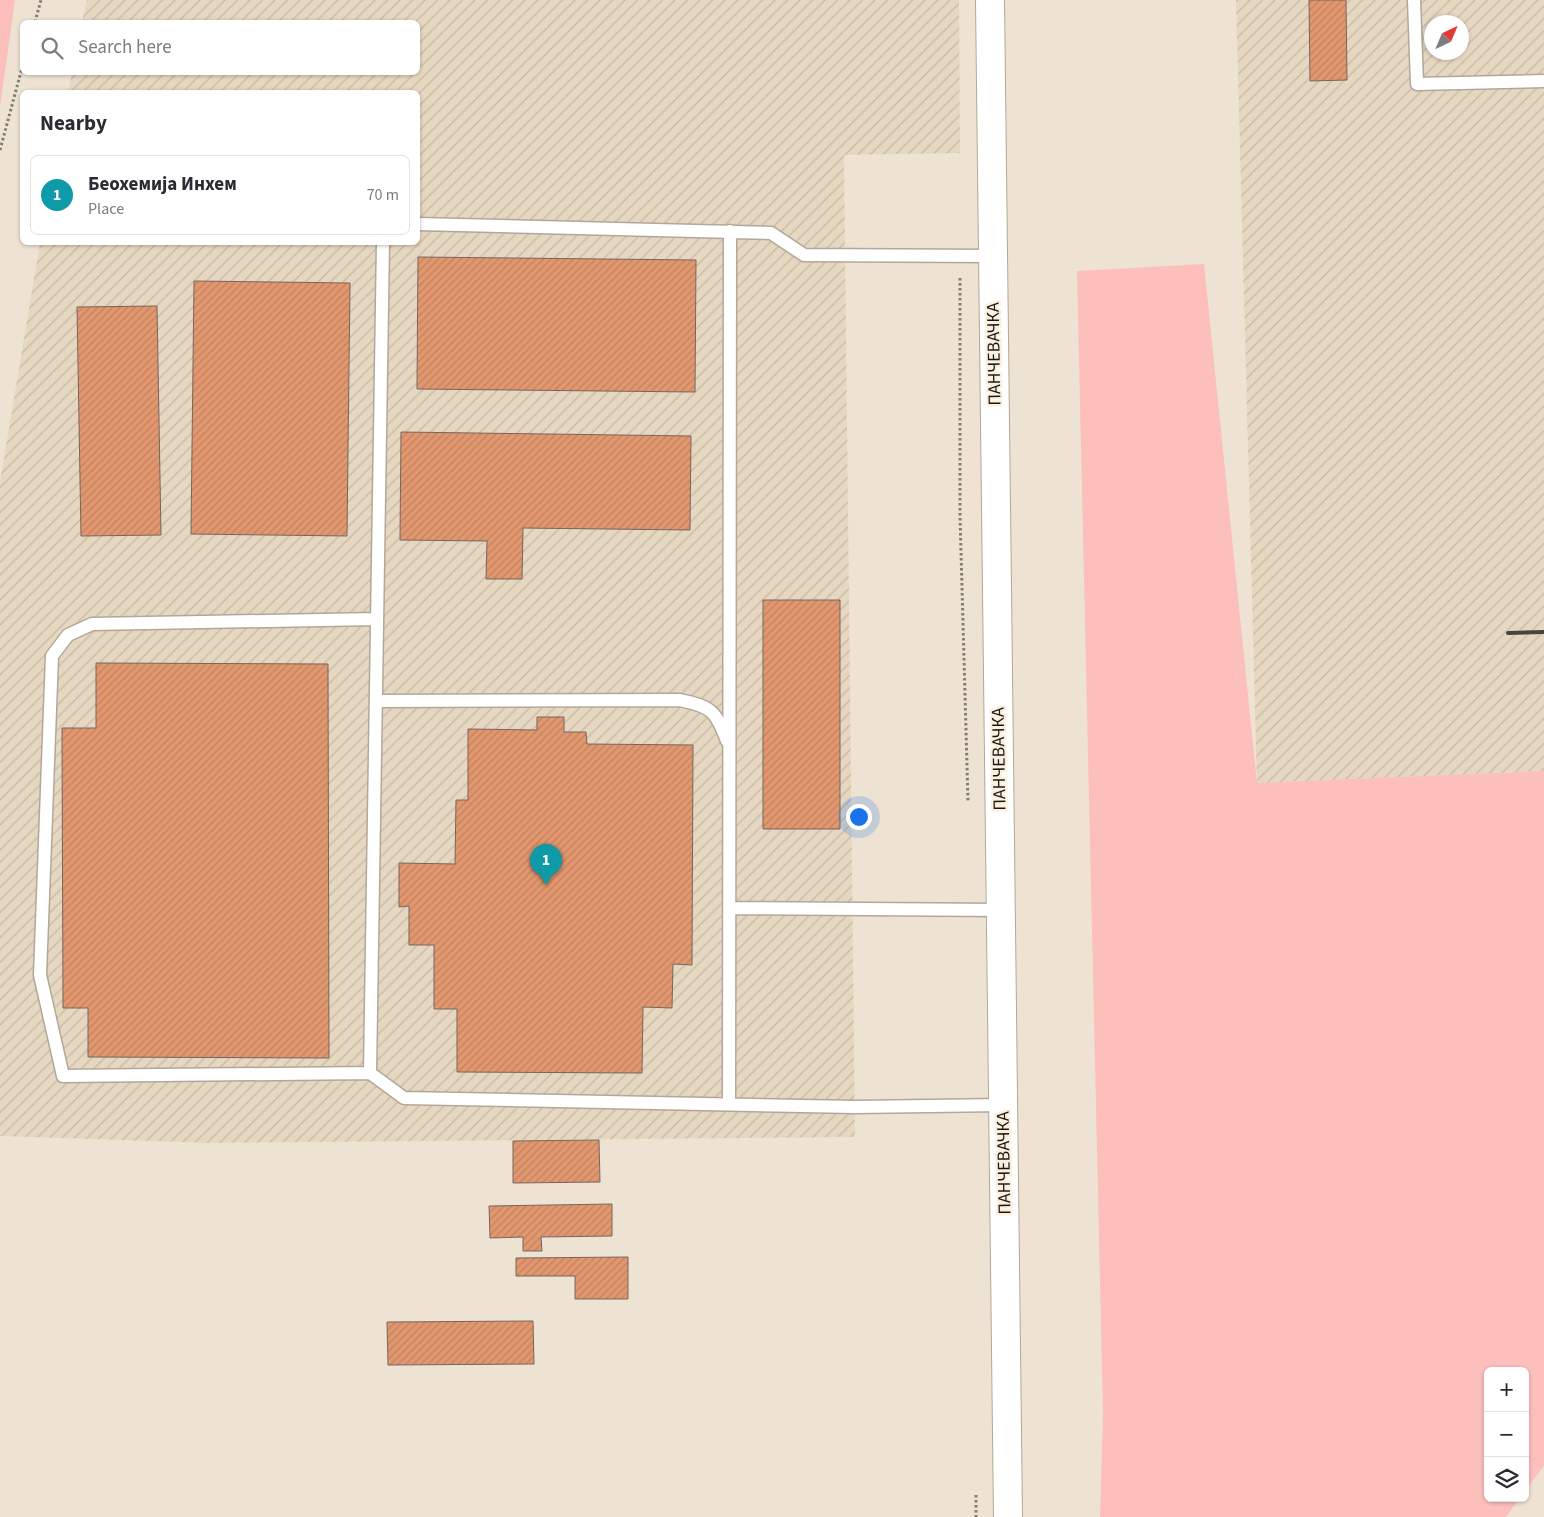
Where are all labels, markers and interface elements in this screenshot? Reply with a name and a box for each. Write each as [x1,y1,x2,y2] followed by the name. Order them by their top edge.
[1424,15,1469,60] north arrow
[20,20,420,75] search box
[38,34,66,62] icon: search
[78,34,172,61] text: Search here
[40,108,107,138] text: Nearby
[88,171,237,198] text: Беохемија Инхем
[53,184,61,206] text: 1
[367,184,399,206] text: 70 m
[88,198,124,220] text: Place
[981,302,1007,406] street label: ПАНЧЕВАЧКА
[986,707,1012,811] street label: ПАНЧЕВАЧКА
[846,804,872,830] your location
[530,844,562,885] pin: 1
[991,1111,1017,1215] street label: ПАНЧЕВАЧКА
[1484,1367,1529,1502] map controls
[1484,1367,1529,1412] button: +
[1484,1412,1529,1457] button: −
[1484,1457,1529,1502] button: layers

